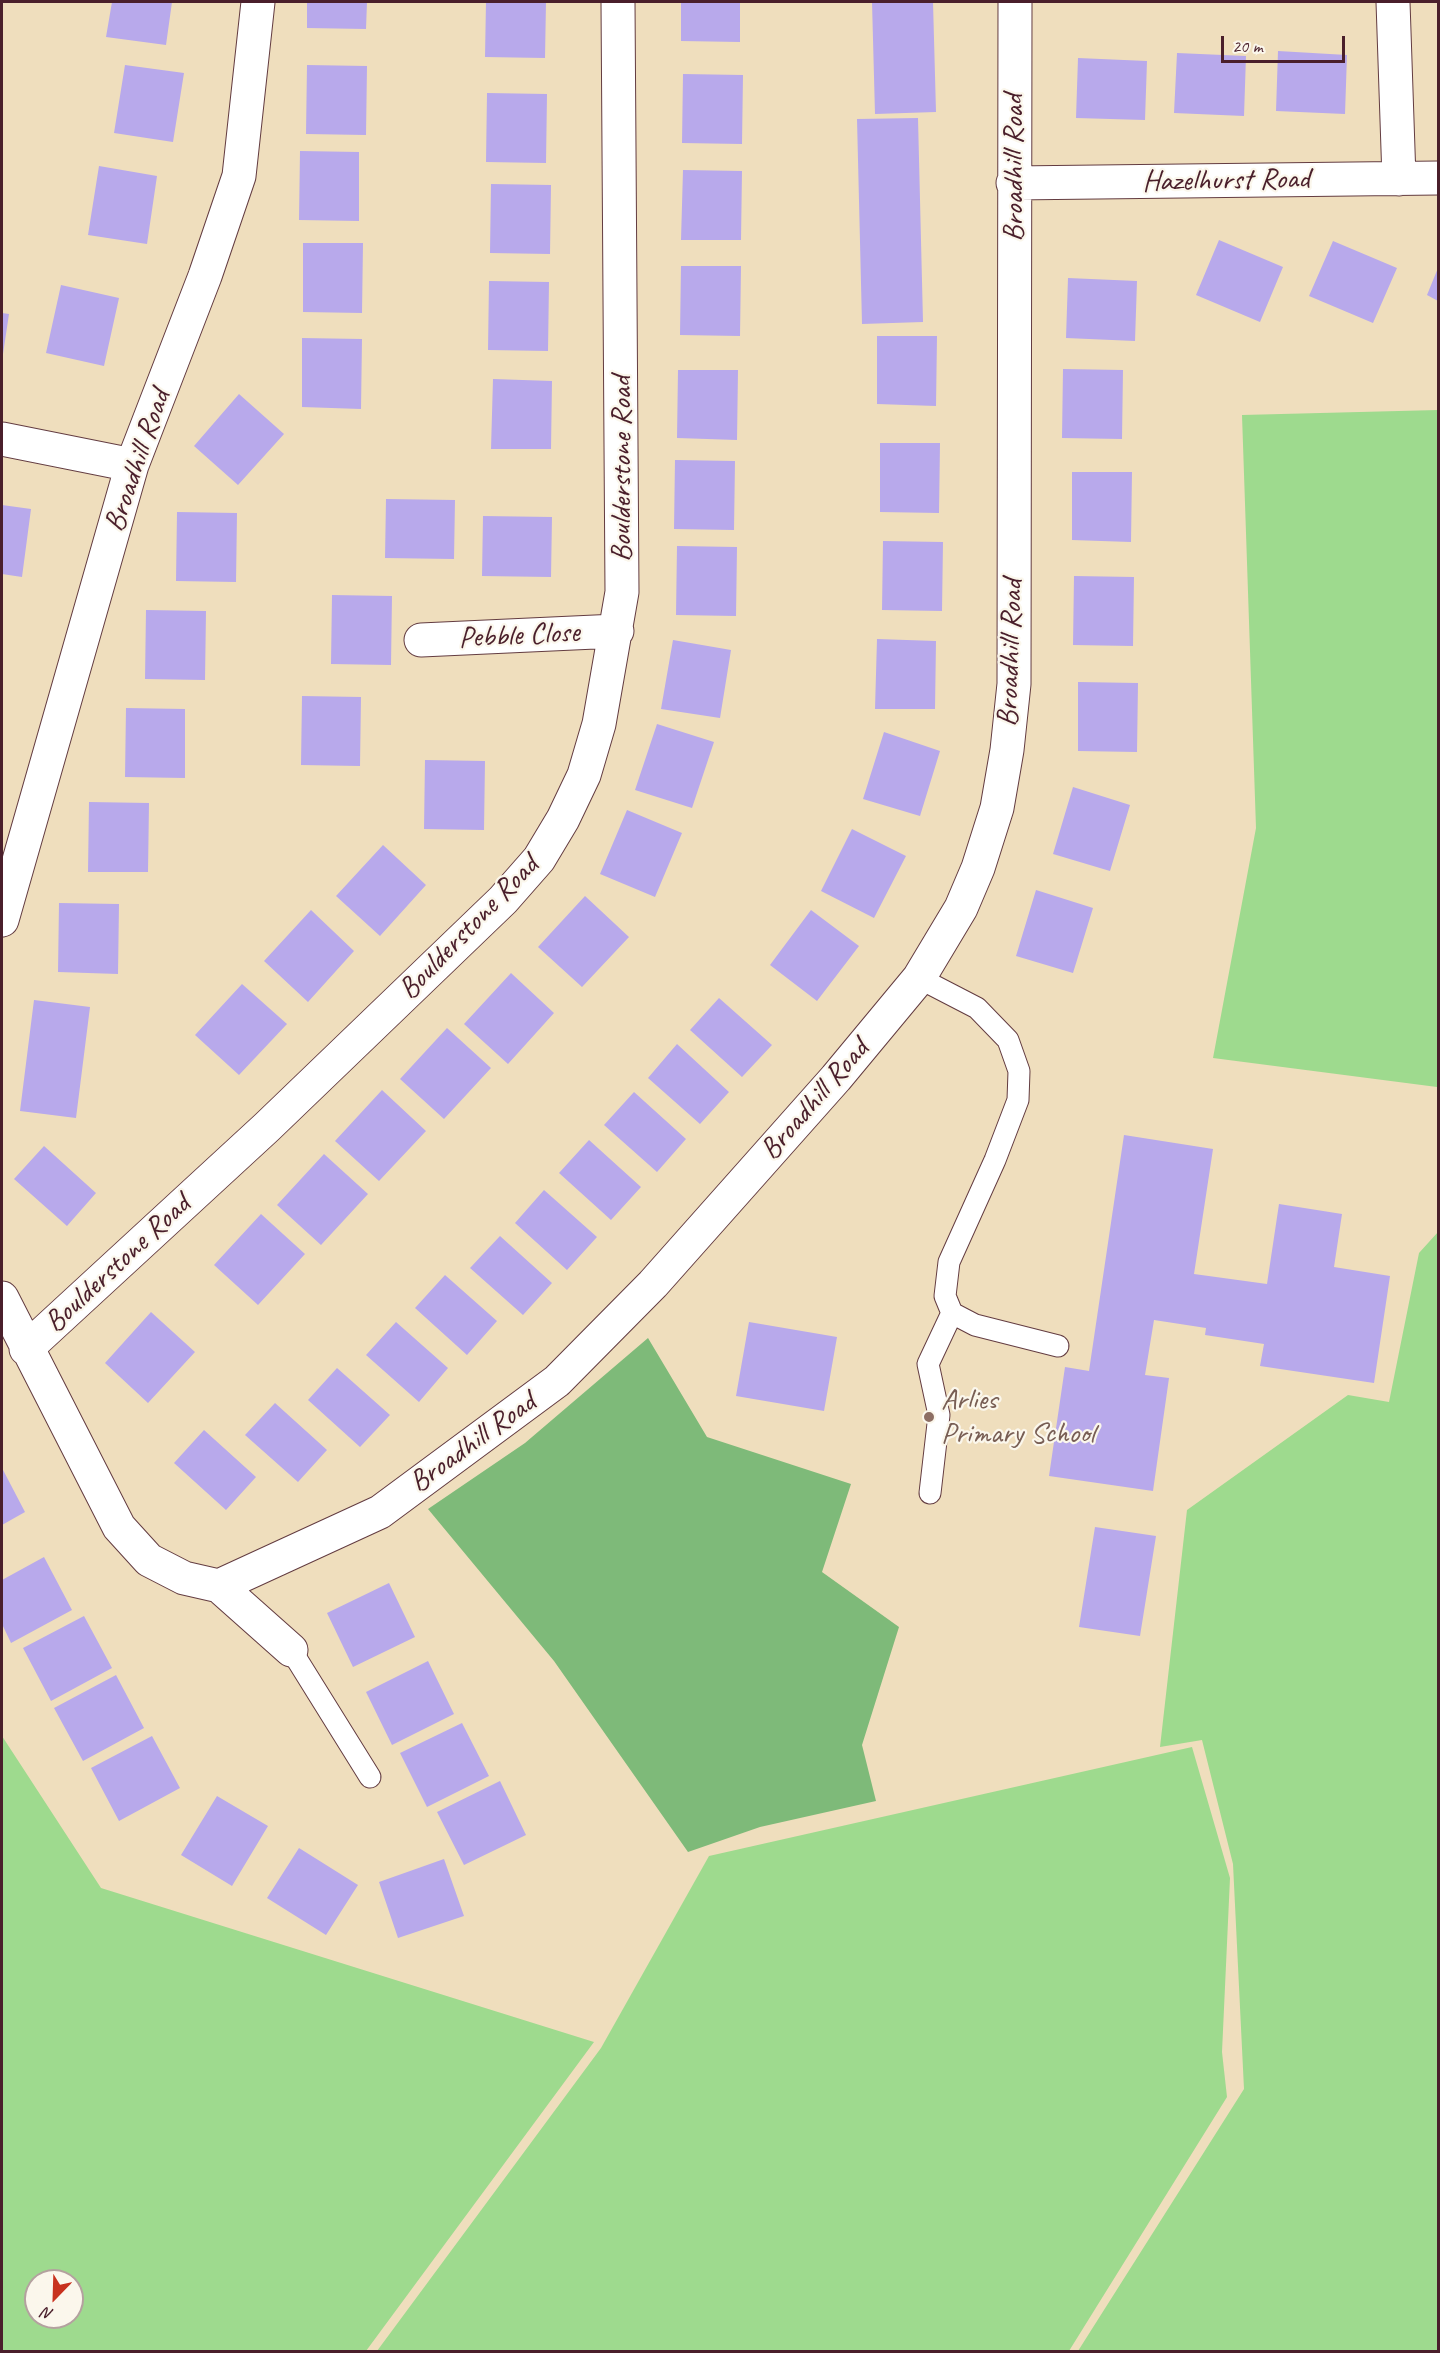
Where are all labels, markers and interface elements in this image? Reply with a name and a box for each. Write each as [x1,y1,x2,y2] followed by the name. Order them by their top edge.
[1224,24,1348,62] scale bar
[1232,35,1263,57] text: 20 m
[996,94,1032,242] street label: Broadhill Road
[1142,162,1310,200] street label: Hazelhurst Road
[604,376,640,562] street label: Boulderstone Road
[97,385,179,537] street label: Broadhill Road
[990,579,1032,727] street label: Broadhill Road
[458,615,580,657] street label: Pebble Close
[391,849,547,1007] street label: Boulderstone Road
[753,1032,877,1168] street label: Broadhill Road
[38,1187,198,1341] street label: Boulderstone Road
[941,1382,1095,1452] place label: Arlies Primary School
[403,1385,543,1501] street label: Broadhill Road
[922,1410,936,1424] marker: Arlies Primary School
[24,2269,84,2329] north arrow
[39,2303,56,2325] text: N

